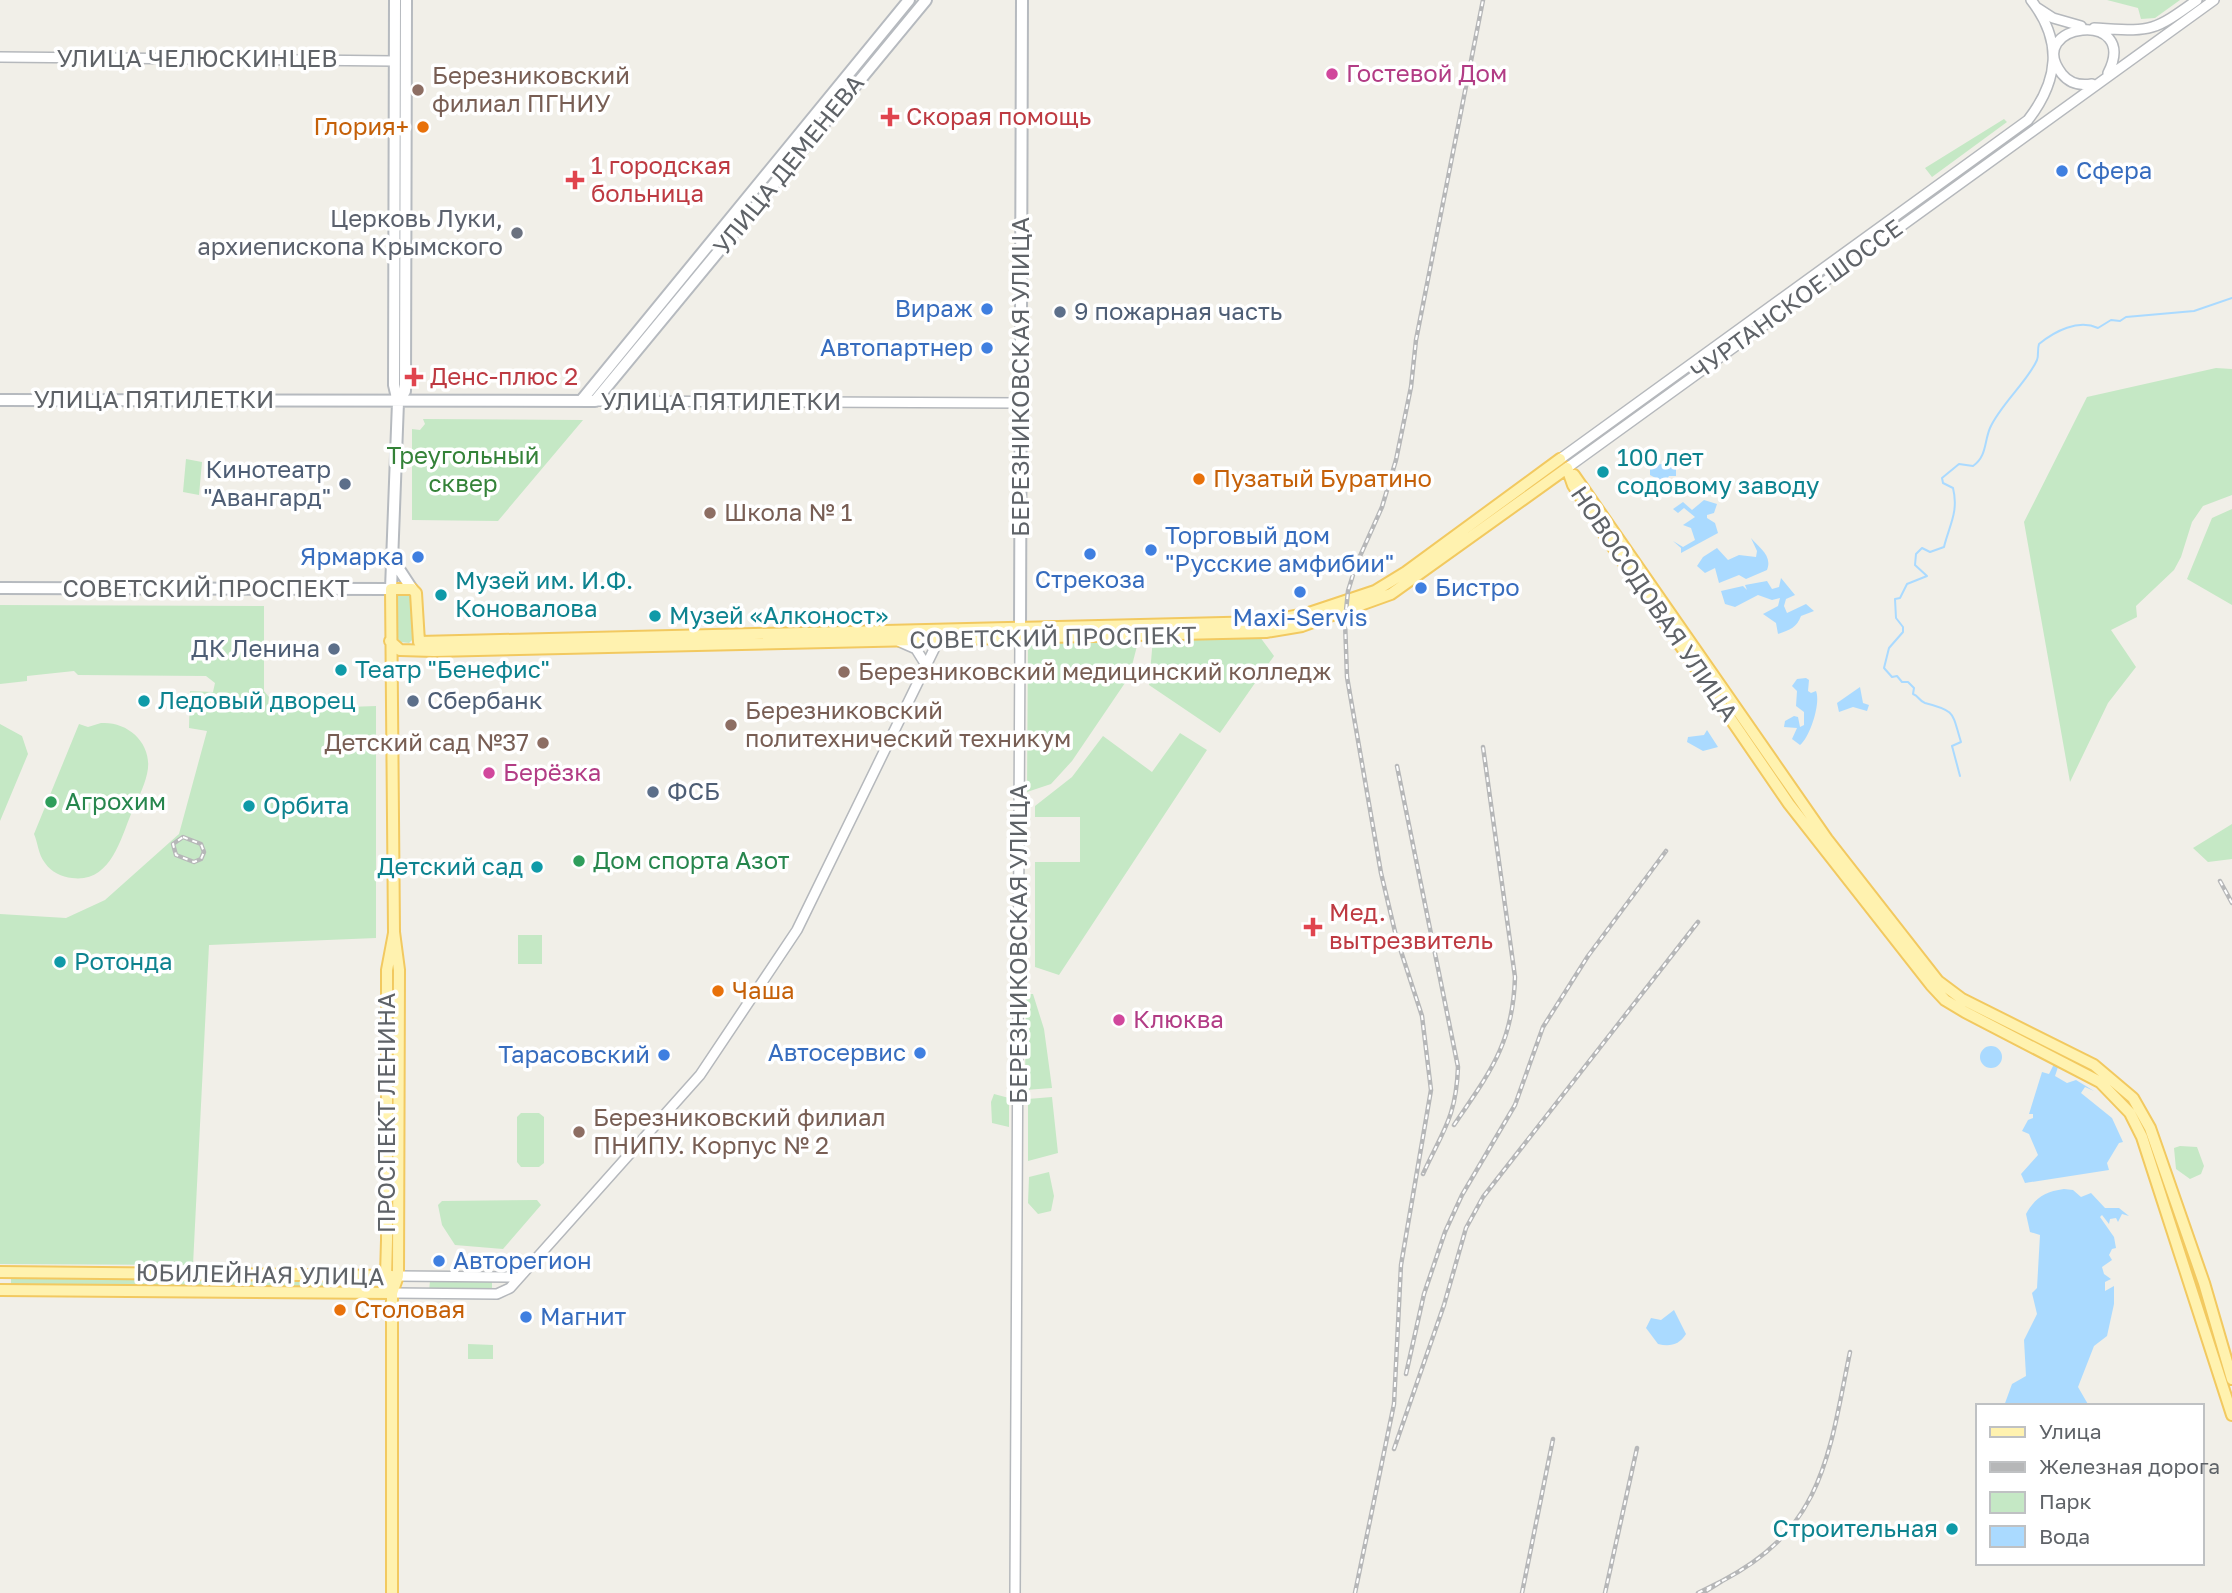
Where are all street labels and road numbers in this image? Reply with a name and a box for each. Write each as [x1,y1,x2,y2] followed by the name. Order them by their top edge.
[57,43,337,72] street label: УЛИЦА ЧЕЛЮСКИНЦЕВ
[706,68,869,260] street label: УЛИЦА ДЕМЕНЕВА
[1685,212,1908,385] street label: ЧУРТАНСКОЕ ШОССЕ
[1005,217,1034,537] street label: БЕРЕЗНИКОВСКАЯ УЛИЦА
[34,384,274,413] street label: УЛИЦА ПЯТИЛЕТКИ
[601,386,841,415] street label: УЛИЦА ПЯТИЛЕТКИ
[1566,480,1745,726] street label: НОВОСОДОВАЯ УЛИЦА
[62,573,350,602] street label: СОВЕТСКИЙ ПРОСПЕКТ
[909,619,1197,654] street label: СОВЕТСКИЙ ПРОСПЕКТ
[1003,784,1032,1104] street label: БЕРЕЗНИКОВСКАЯ УЛИЦА
[371,993,400,1233] street label: ПРОСПЕКТ ЛЕНИНА
[135,1257,385,1290] street label: ЮБИЛЕЙНАЯ УЛИЦА

